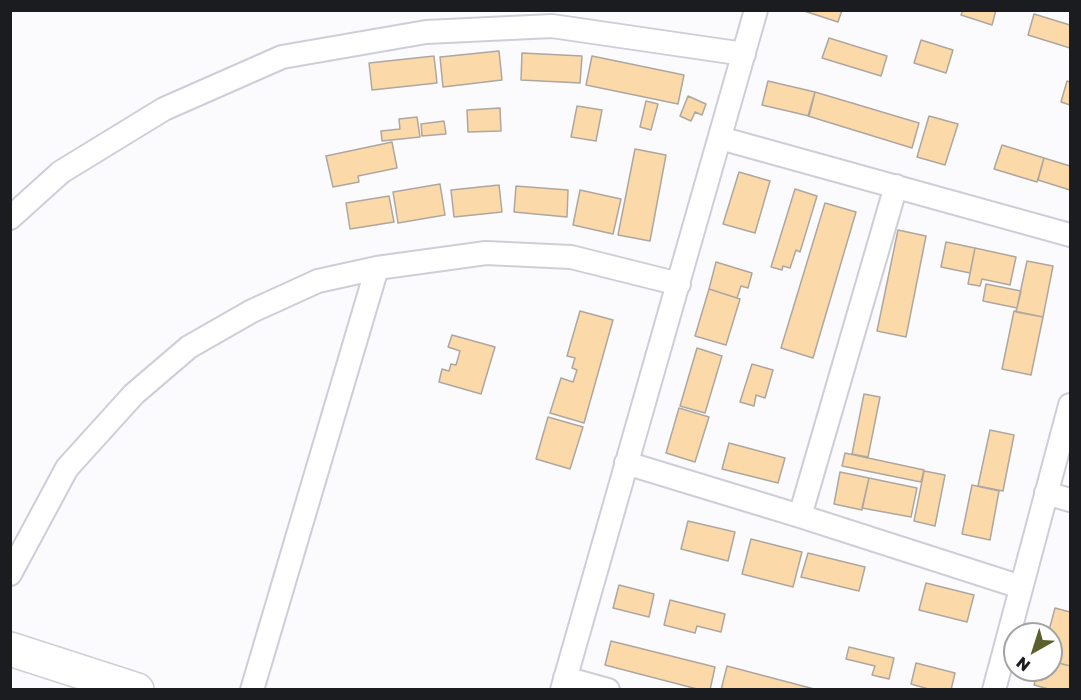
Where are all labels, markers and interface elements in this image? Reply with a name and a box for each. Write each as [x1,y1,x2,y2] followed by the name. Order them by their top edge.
[1003,622,1063,682] north arrow
[1012,653,1034,676] text: N

